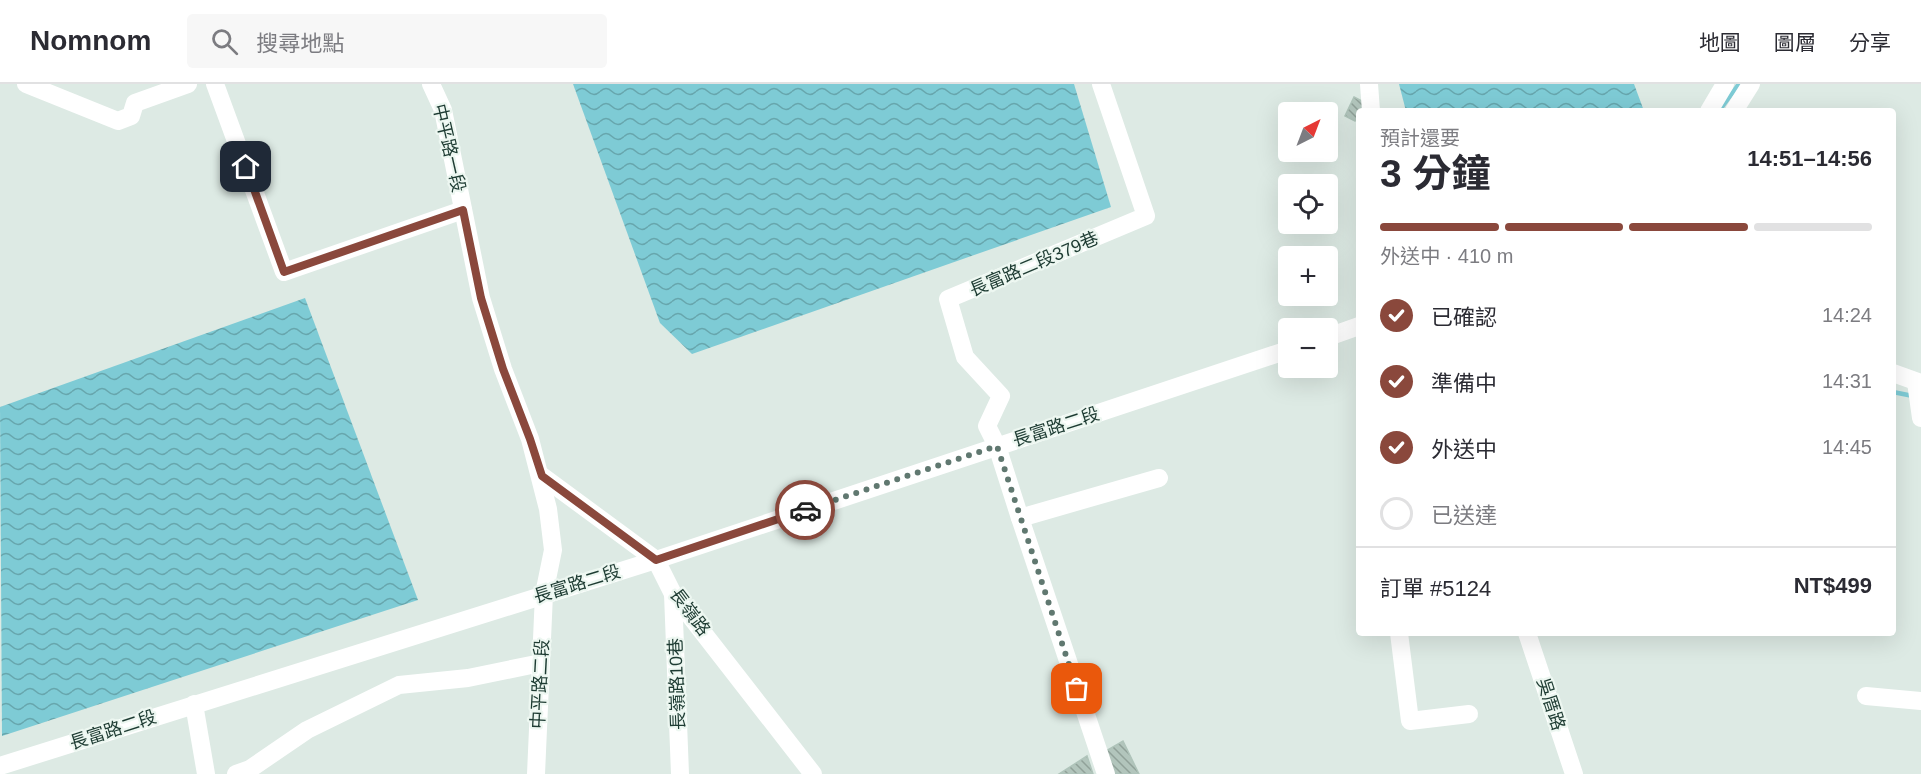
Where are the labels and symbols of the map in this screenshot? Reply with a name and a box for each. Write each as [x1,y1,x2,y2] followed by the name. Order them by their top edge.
[429,102,469,194] street label: 中平路一段
[1278,102,1338,162] north arrow
[220,141,271,192] pin
[967,228,1101,300] street label: 長富路二段379巷
[1010,404,1102,450] street label: 長富路二段
[775,480,835,540] courier
[531,561,623,607] street label: 長富路二段
[666,584,714,640] street label: 長嶺路
[665,638,689,730] street label: 長嶺路10巷
[528,639,552,729] street label: 中平路二段
[1051,663,1102,714] pin
[1533,675,1569,733] street label: 吳厝路
[67,707,159,753] street label: 長富路二段

